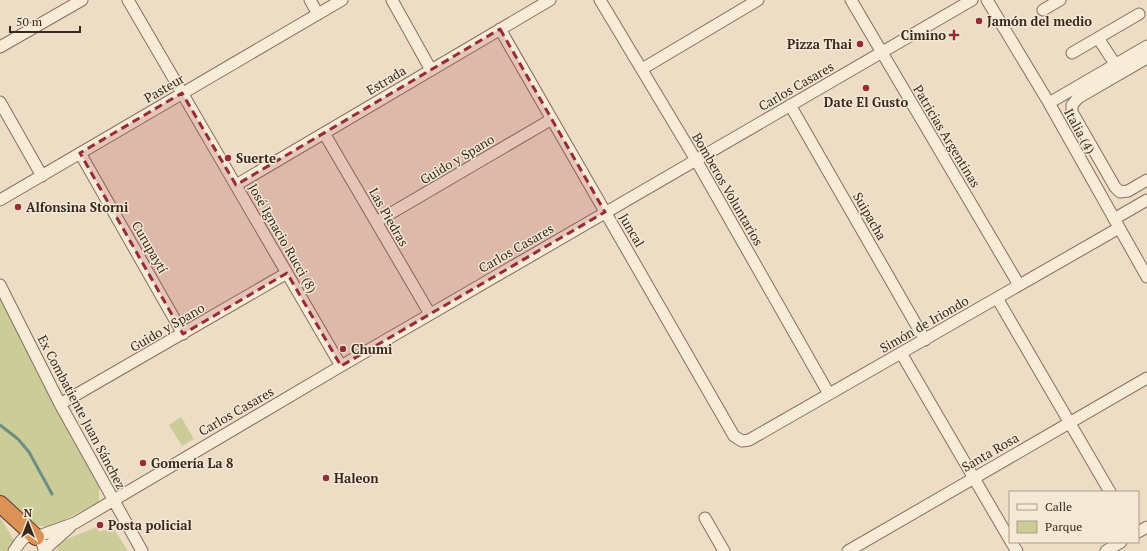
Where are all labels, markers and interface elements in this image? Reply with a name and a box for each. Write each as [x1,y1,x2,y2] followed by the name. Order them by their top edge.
[10,8,80,34] scale bar
[987,12,1092,30] place label: Jamón del medio
[16,14,43,29] text: 50 m
[974,16,984,26] marker: Jamón del medio
[901,26,946,44] place label: Cimino
[949,30,959,40] marker: Cimino
[787,35,852,53] place label: Pizza Thai
[855,39,865,49] marker: Pizza Thai
[755,57,837,115] street label: Carlos Casares
[363,61,410,99] street label: Estrada
[141,69,187,107] street label: Pasteur
[909,81,985,191] street label: Patricias Argentinas
[861,83,871,93] marker: Date El Gusto
[824,93,908,111] place label: Date El Gusto
[1060,105,1100,157] street label: Italia (4)
[688,129,768,249] street label: Bomberos Voluntarios
[417,130,497,188] street label: Guido y Spano
[236,149,276,167] place label: Suerte
[223,153,233,163] marker: Suerte
[244,180,322,296] street label: José Ignacio Rucci (8)
[365,184,413,250] street label: Las Piedras
[849,189,891,244] street label: Suipacha
[26,198,128,216] place label: Alfonsina Storni
[13,202,23,212] marker: Alfonsina Storni
[615,210,649,250] street label: Juncal
[128,218,172,276] street label: Curupaytí
[475,219,557,277] street label: Carlos Casares
[876,291,972,357] street label: Simón de Iriondo
[126,298,208,356] street label: Guido y Spano
[34,332,130,492] street label: Ex Combatiente Juan Sánchez
[351,340,392,358] place label: Chumi
[338,344,348,354] marker: Chumi
[195,382,277,440] street label: Carlos Casares
[958,428,1022,476] street label: Santa Rosa
[151,454,233,472] place label: Gomería La 8
[138,458,148,468] marker: Gomería La 8
[334,469,379,487] place label: Haleon
[321,473,331,483] marker: Haleon
[1009,491,1139,543] legend
[1045,499,1072,514] text: Calle
[8,503,48,543] north arrow
[24,506,33,520] text: N
[108,516,192,534] place label: Posta policial
[1045,519,1082,534] text: Parque
[95,520,105,530] marker: Posta policial

